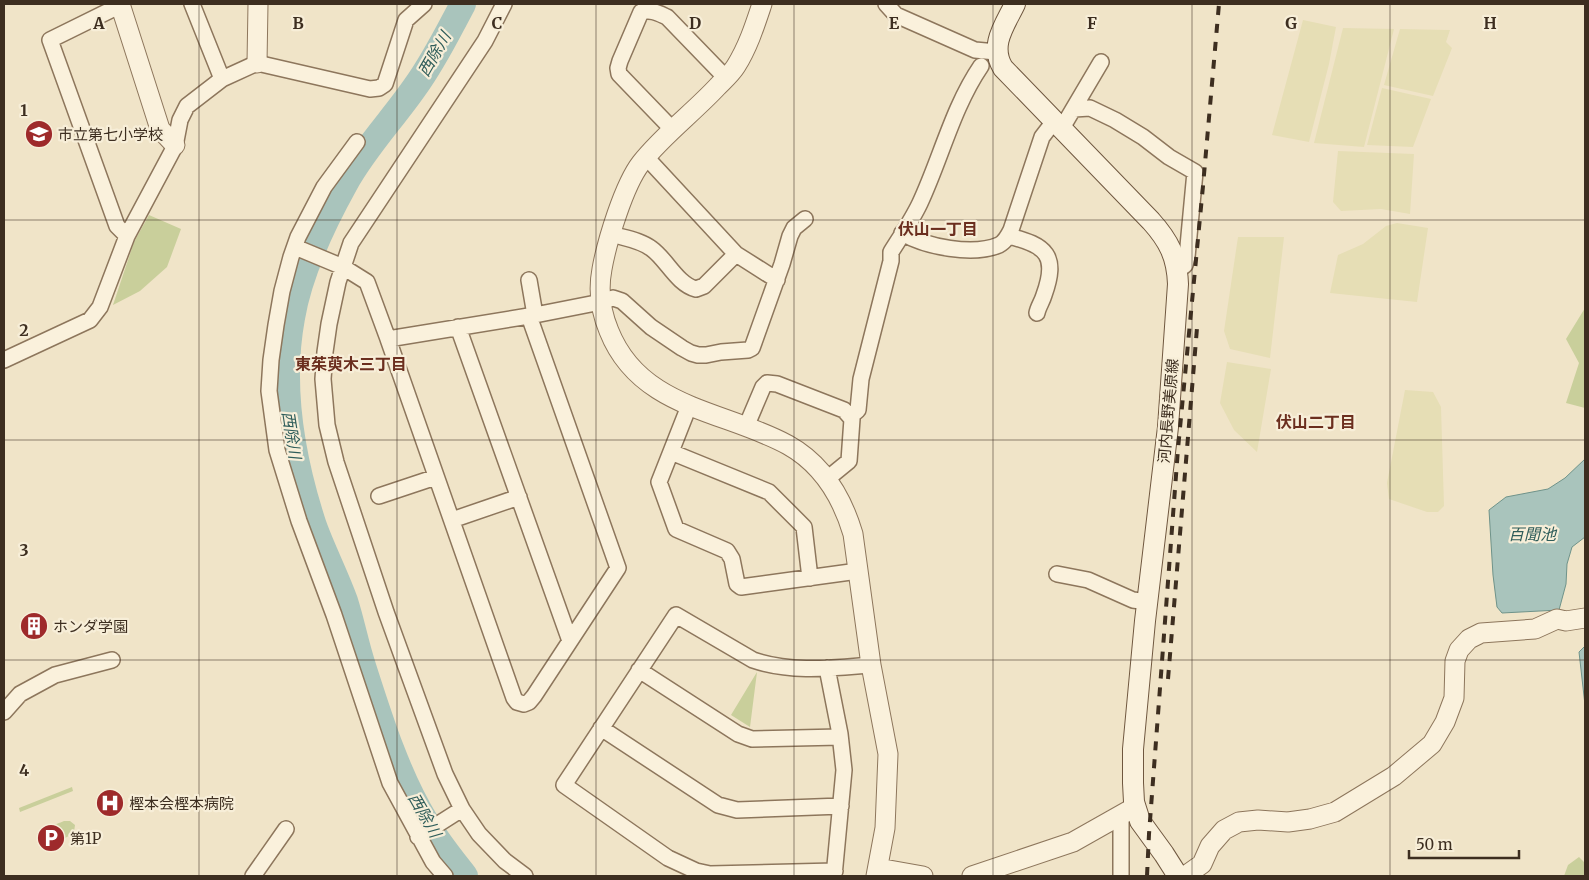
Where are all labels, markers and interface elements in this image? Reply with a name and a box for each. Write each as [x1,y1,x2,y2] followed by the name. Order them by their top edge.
[92,13,105,33] text: A
[292,13,304,33] text: B
[492,13,502,33] text: C
[689,13,701,33] text: D
[889,13,900,33] text: E
[1087,13,1097,33] text: F
[1285,13,1297,33] text: G
[1483,13,1497,33] text: H
[413,26,456,80] water label: 西除川
[20,100,28,120] text: 1
[24,119,54,149] school or university icon: 市立第七小学校
[58,125,163,144] place label: 市立第七小学校
[898,219,978,239] district label: 伏山一丁目
[19,320,29,340] text: 2
[295,354,407,374] district label: 東茱萸木三丁目
[1154,358,1182,464] street label: 河内長野美原線
[278,410,306,462] water label: 西除川
[1276,412,1356,432] district label: 伏山二丁目
[1508,524,1558,544] water label: 百聞池
[19,540,29,560] text: 3
[19,611,49,641] building icon: ホンダ学園
[53,617,128,636] place label: ホンダ学園
[19,760,29,780] text: 4
[95,788,125,818] hospital icon: 樫本会樫本病院
[404,789,447,843] water label: 西除川
[129,794,234,813] place label: 樫本会樫本病院
[36,823,66,853] parking icon: 第1P
[1409,828,1519,860] scale bar
[70,829,102,848] place label: 第1P
[1416,835,1453,854] text: 50 m

